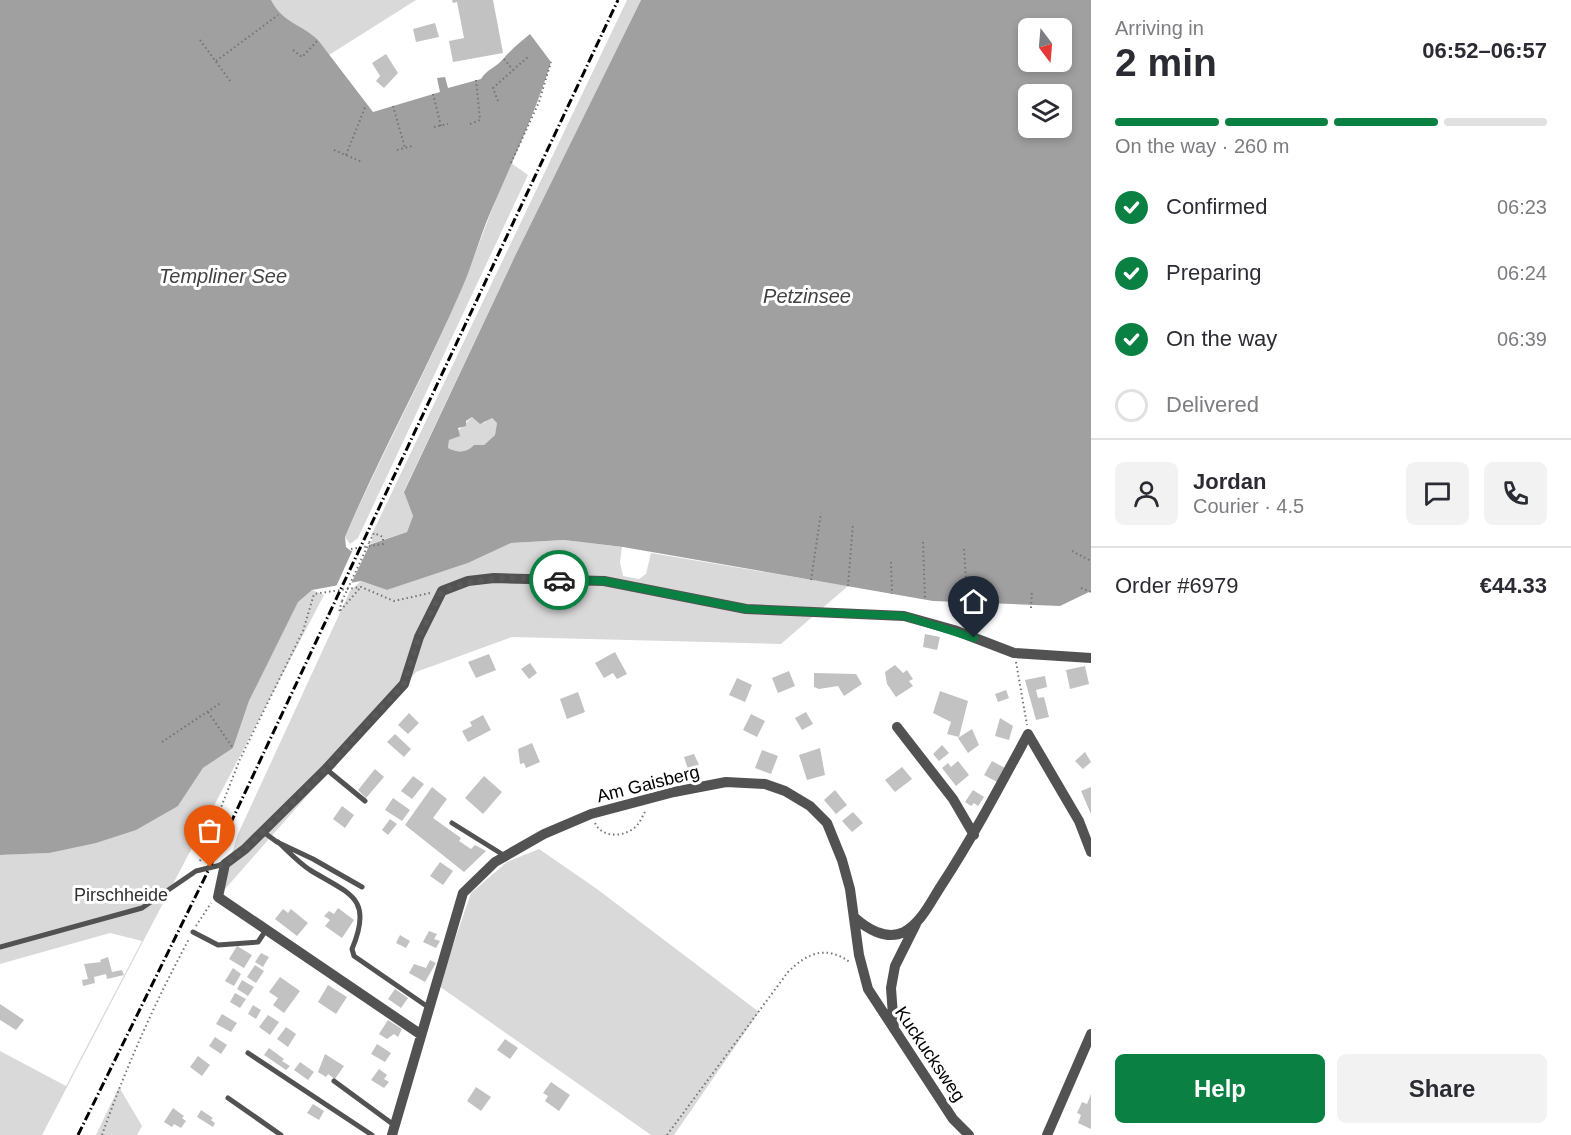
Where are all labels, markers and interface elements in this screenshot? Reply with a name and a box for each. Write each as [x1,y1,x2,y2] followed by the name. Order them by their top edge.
[1115,17,1204,39] text: Arriving in
[1018,18,1072,72] north arrow
[1018,18,1072,138] map controls
[1422,38,1547,63] text: 06:52–06:57
[1115,41,1217,84] text: 2 min
[1018,84,1072,138] button: layers
[1115,135,1290,157] text: On the way · 260 m
[1115,191,1148,224] icon: check
[1166,194,1267,219] text: Confirmed
[1497,196,1547,218] text: 06:23
[1115,257,1148,290] icon: check
[1166,260,1261,285] text: Preparing
[1497,262,1547,284] text: 06:24
[159,265,287,287] water label: Templiner See
[763,285,851,307] water label: Petzinsee
[1115,323,1148,356] icon: check
[1166,326,1277,351] text: On the way
[1497,328,1547,350] text: 06:39
[1166,392,1259,417] text: Delivered
[1115,462,1178,525] button: person
[1406,462,1469,525] button: chat
[1484,462,1547,525] button: phone
[1193,469,1266,494] text: Jordan
[1193,495,1304,517] text: Courier · 4.5
[529,550,589,610] courier
[543,564,576,597] icon: car
[1115,573,1239,598] text: Order #6979
[1480,573,1547,598] text: €44.33
[948,576,999,638] pin
[957,585,990,618] icon: home
[595,762,701,806] street label: Am Gaisberg
[184,805,235,867] pin
[193,814,226,847] icon: bag
[74,885,168,905] park label: Pirschheide
[891,1003,969,1105] street label: Kuckucksweg
[1115,1054,1325,1123] button: Help
[1337,1054,1547,1123] button: Share

